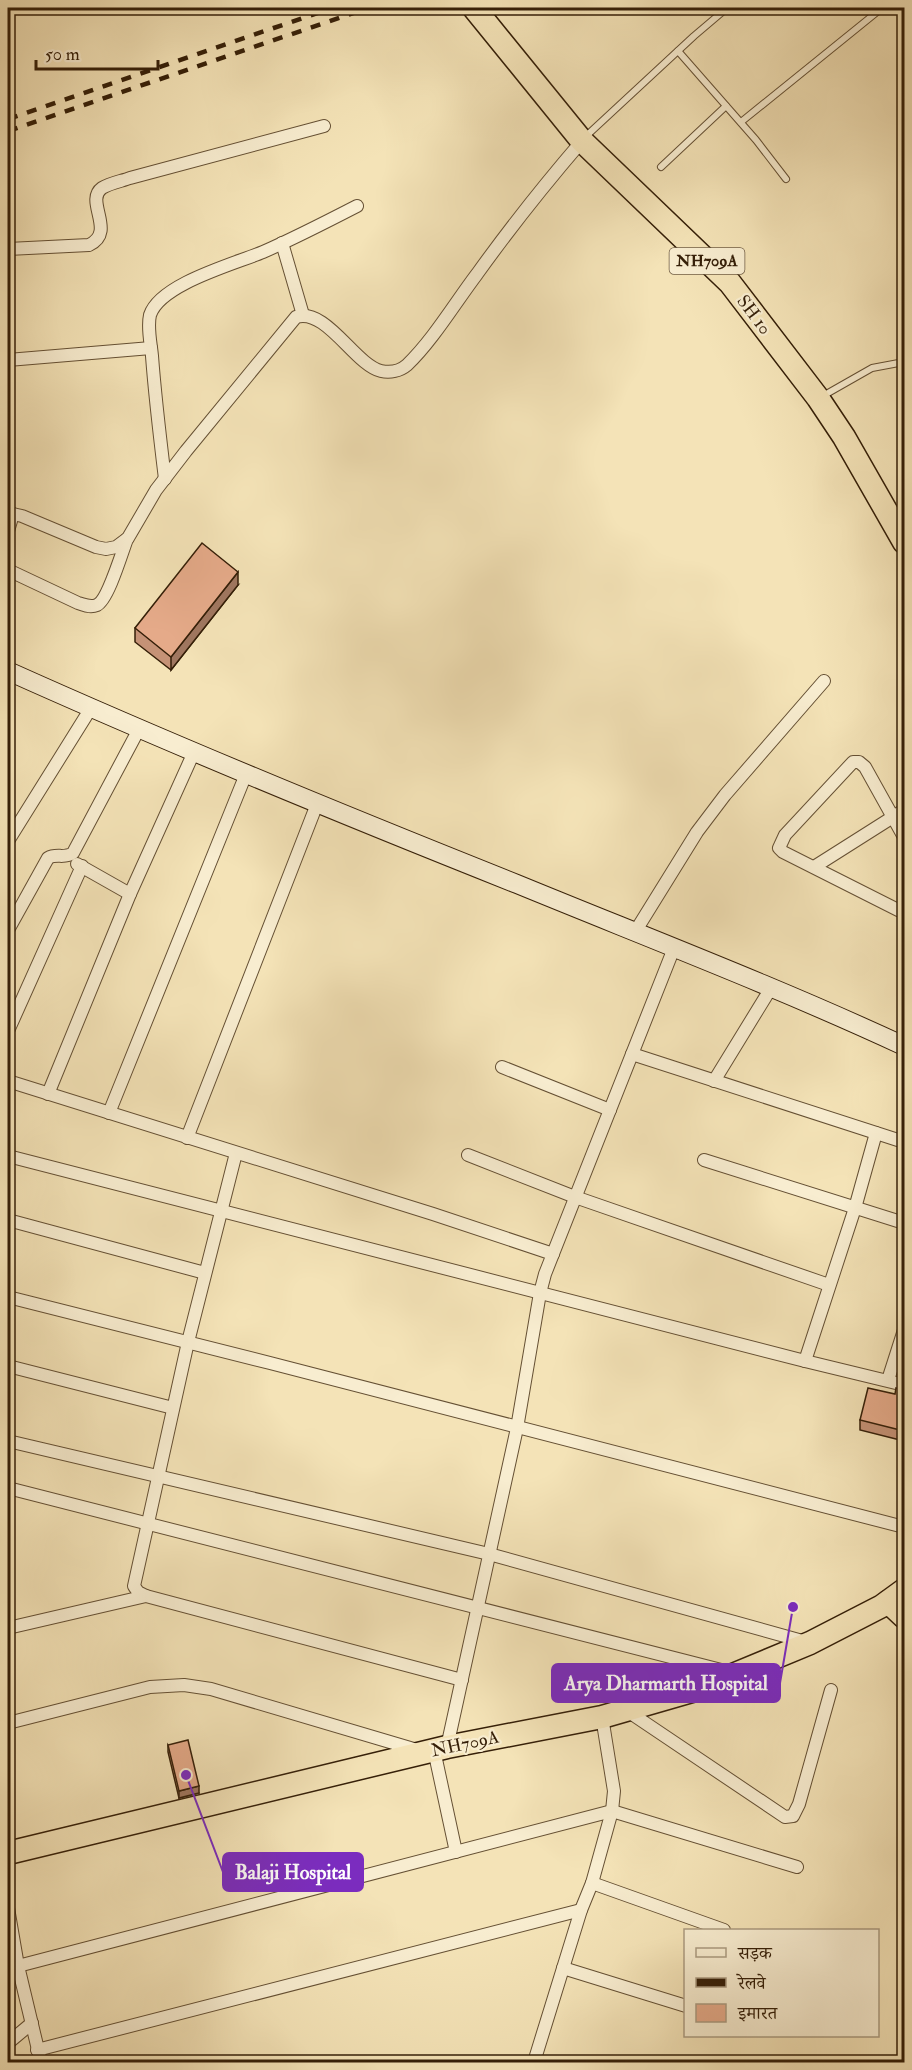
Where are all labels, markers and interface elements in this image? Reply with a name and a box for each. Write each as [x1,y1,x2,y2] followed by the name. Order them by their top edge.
[36,33,158,71] scale bar
[45,43,80,66] text: 50 m
[670,248,744,274] road number: NH709A
[732,290,776,340] street label: SH 10
[552,1664,780,1702] callout: Arya Dharmarth Hospital
[563,1671,769,1697] text: Arya Dharmarth Hospital
[429,1725,502,1762] street label: NH709A
[223,1853,363,1891] callout: Balaji Hospital
[235,1860,352,1886] text: Balaji Hospital
[684,1929,879,2037] legend
[737,1942,773,1965] text: सड़क
[736,1972,767,1995] text: रेलवे
[737,2002,778,2025] text: इमारत

